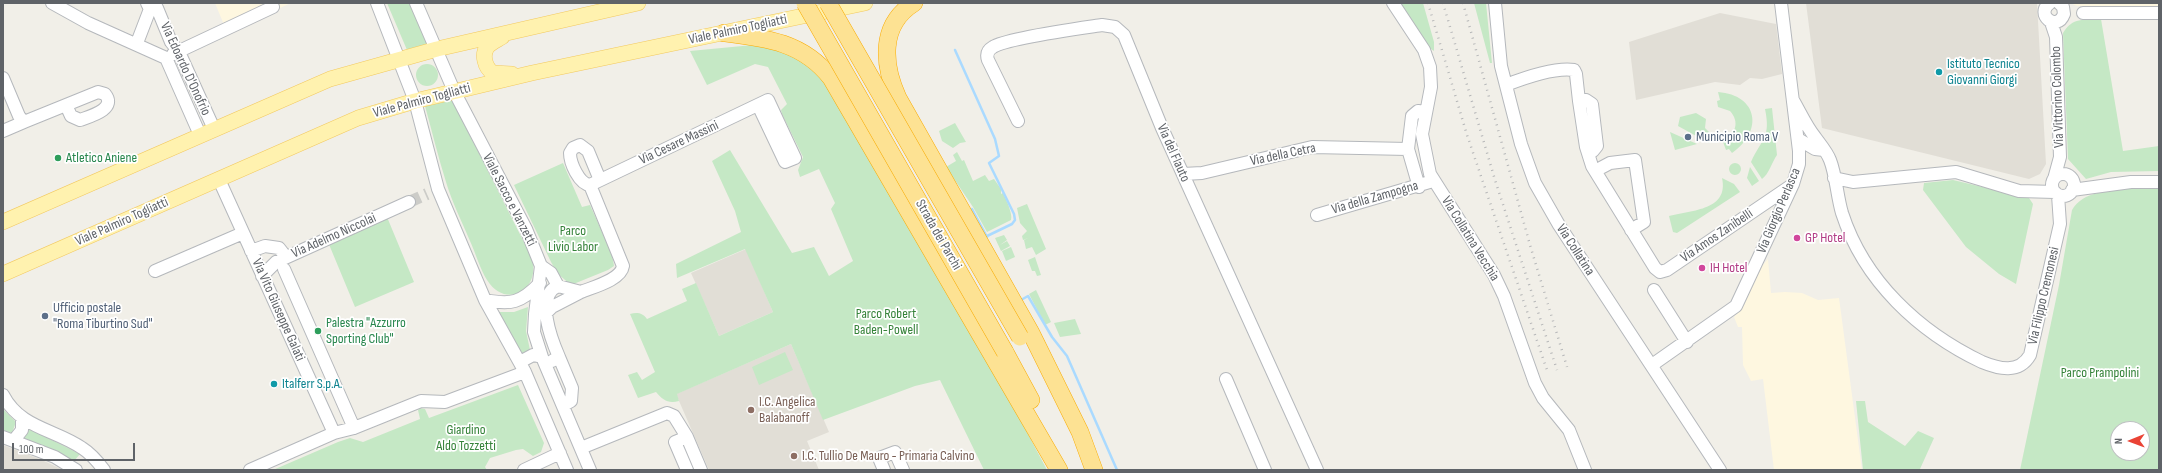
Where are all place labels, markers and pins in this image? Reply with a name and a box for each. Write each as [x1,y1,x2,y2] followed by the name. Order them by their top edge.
[1947,56,2020,88] place label: Istituto Tecnico Giovanni Giorgi
[1934,67,1944,77] marker: Istituto Tecnico Giovanni Giorgi
[1696,129,1778,145] place label: Municipio Roma V
[1683,132,1693,142] marker: Municipio Roma V
[66,150,137,166] place label: Atletico Aniene
[53,153,63,163] marker: Atletico Aniene
[1805,230,1845,246] place label: GP Hotel
[1792,233,1802,243] marker: GP Hotel
[1710,260,1747,276] place label: IH Hotel
[1697,263,1707,273] marker: IH Hotel
[53,300,153,332] place label: Ufficio postale "Roma Tiburtino Sud"
[40,311,50,321] marker: Ufficio postale "Roma Tiburtino Sud"
[326,315,406,348] place label: Palestra "Azzurro Sporting Club"
[313,326,323,336] marker: Palestra "Azzurro Sporting Club"
[282,376,342,392] place label: Italferr S.p.A.
[269,379,279,389] marker: Italferr S.p.A.
[759,394,815,426] place label: I.C. Angelica Balabanoff
[746,405,756,415] marker: I.C. Angelica Balabanoff
[802,448,974,464] place label: I.C. Tullio De Mauro - Primaria Calvino
[789,451,799,461] marker: I.C. Tullio De Mauro - Primaria Calvino

